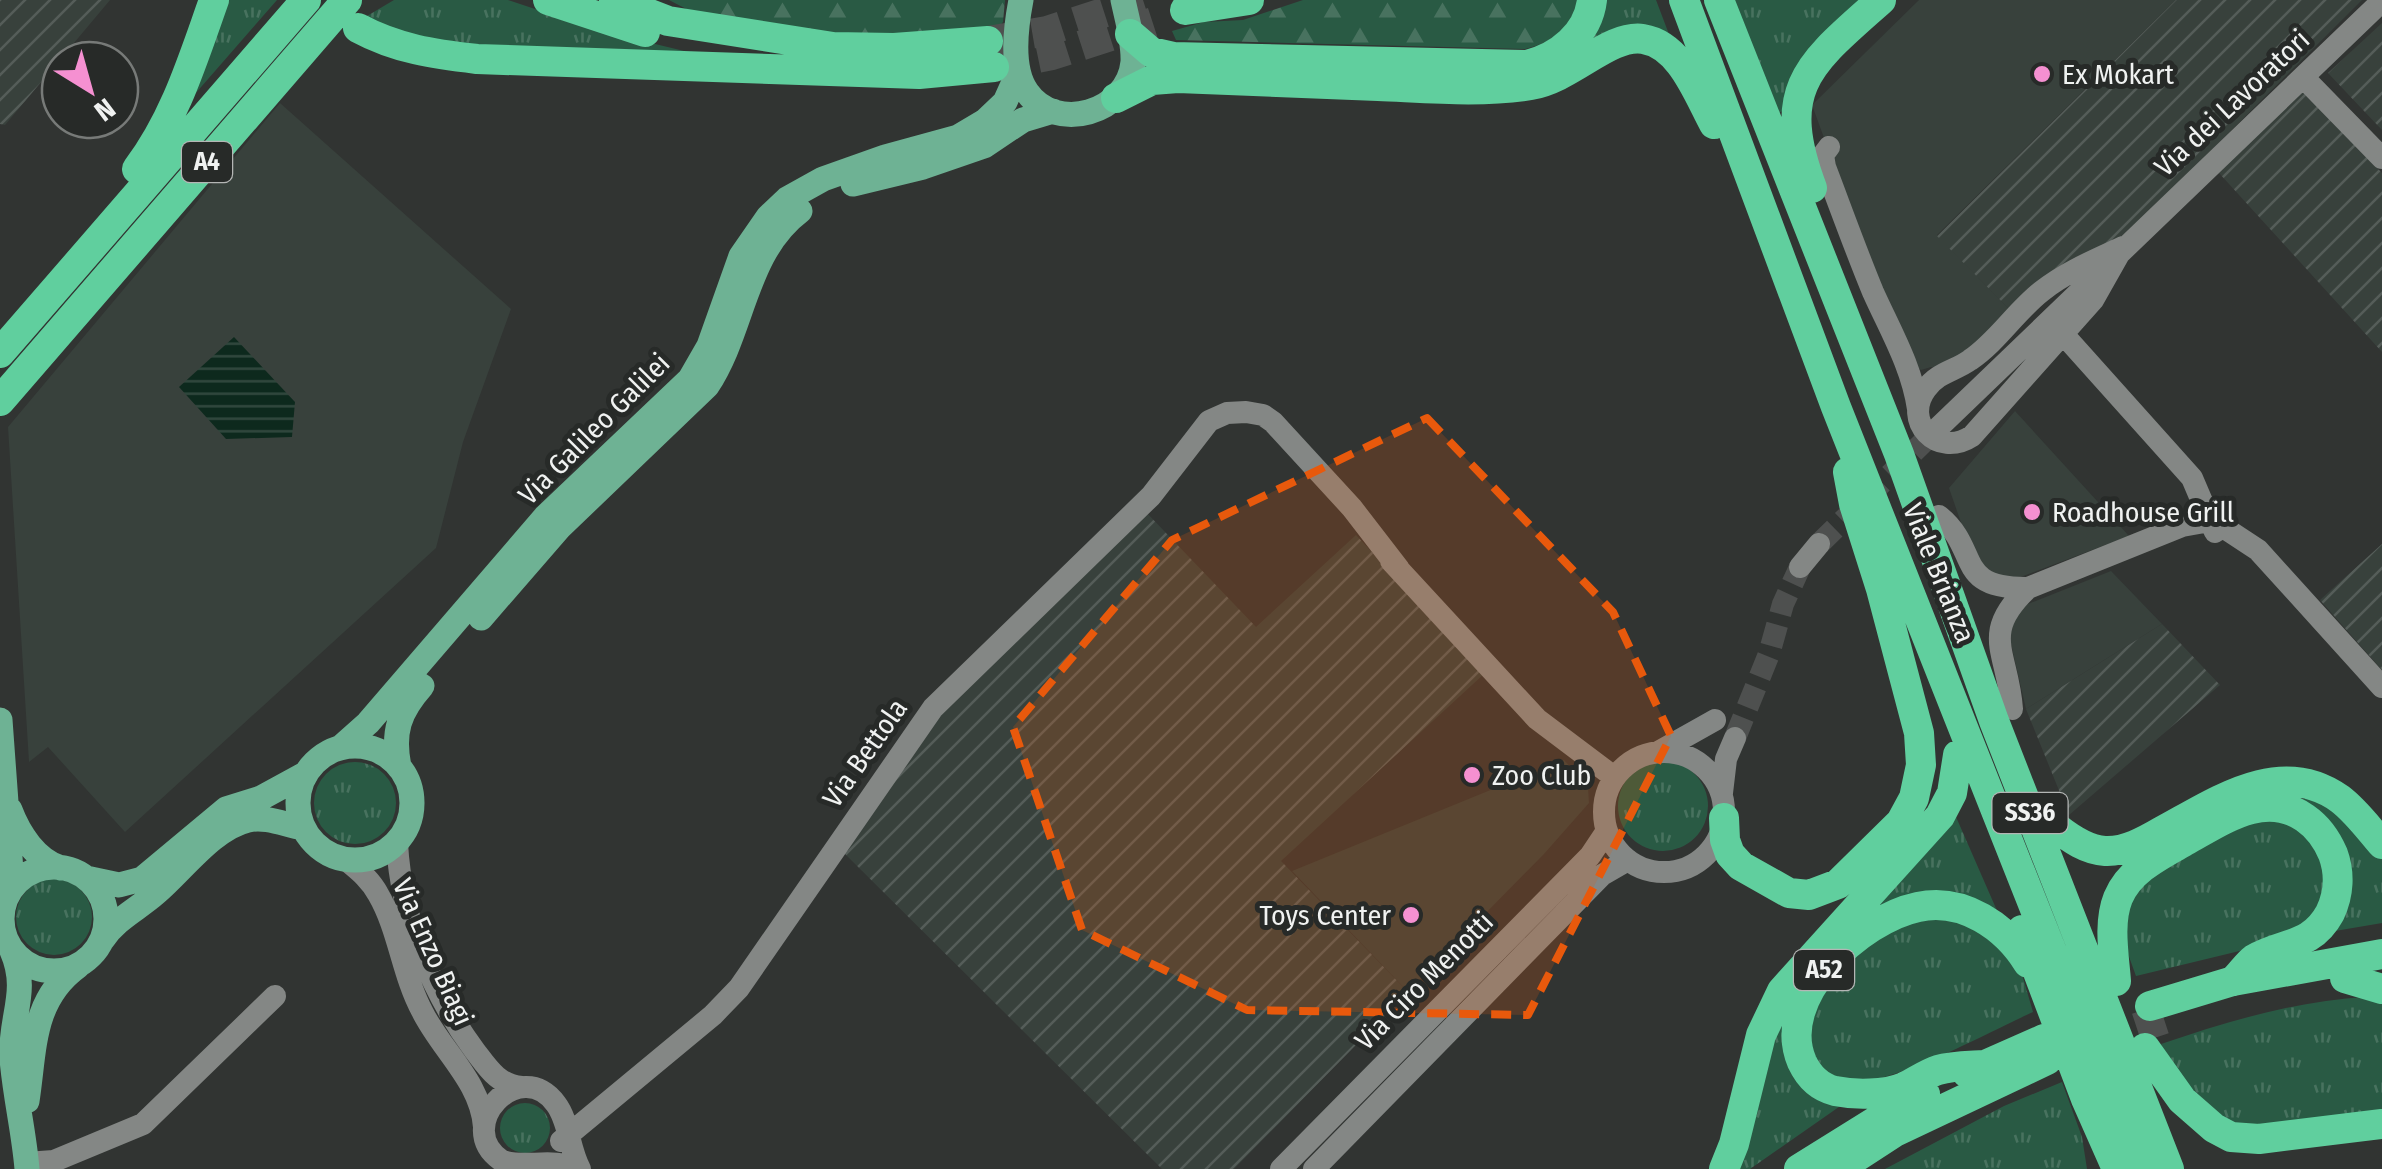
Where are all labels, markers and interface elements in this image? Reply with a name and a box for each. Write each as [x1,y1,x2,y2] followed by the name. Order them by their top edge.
[2148,23,2316,183] street label: Via dei Lavoratori
[40,40,140,140] north arrow
[2062,58,2175,91] place label: Ex Mokart
[2031,63,2053,85] marker: Ex Mokart
[88,91,121,128] text: N
[182,142,232,182] road number: A4
[512,347,676,511] street label: Via Galileo Galilei
[2052,496,2234,529] place label: Roadhouse Grill
[1896,498,1982,648] street label: Viale Brianza
[2021,501,2043,523] marker: Roadhouse Grill
[816,693,914,813] street label: Via Bettola
[1492,759,1592,792] place label: Zoo Club
[1461,764,1483,786] marker: Zoo Club
[1992,793,2068,833] road number: SS36
[386,873,480,1031] street label: Via Enzo Biagi
[1260,899,1391,932] place label: Toys Center
[1400,904,1422,926] marker: Toys Center
[1348,905,1500,1057] street label: Via Ciro Menotti
[1794,950,1854,990] road number: A52

